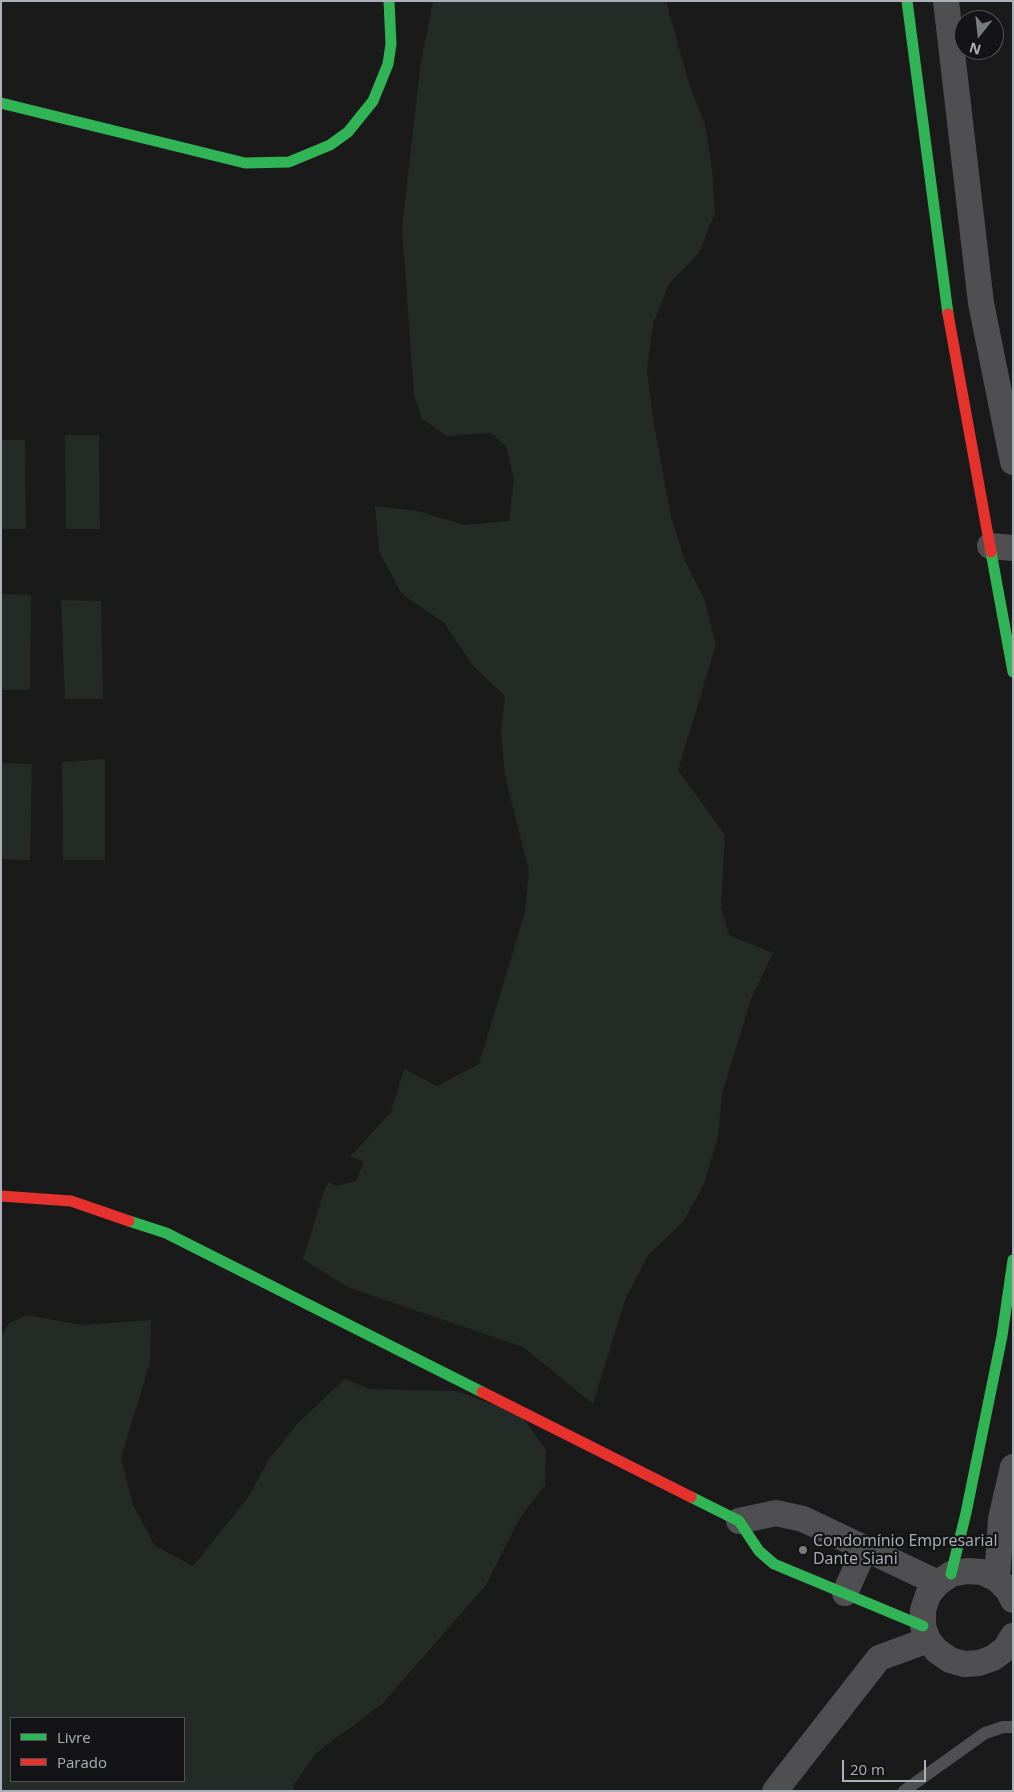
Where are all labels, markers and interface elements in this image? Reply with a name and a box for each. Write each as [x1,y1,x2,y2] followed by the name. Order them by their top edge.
[954,10,1004,60] north arrow
[967,38,983,60] text: N
[813,1531,997,1569] place label: Condomínio Empresarial Dante Siani
[797,1544,809,1556] marker: Condomínio Empresarial Dante Siani
[10,1717,185,1782] legend
[57,1727,91,1747] text: Livre
[844,1750,928,1782] scale bar
[57,1752,107,1772] text: Parado
[850,1759,885,1779] text: 20 m

